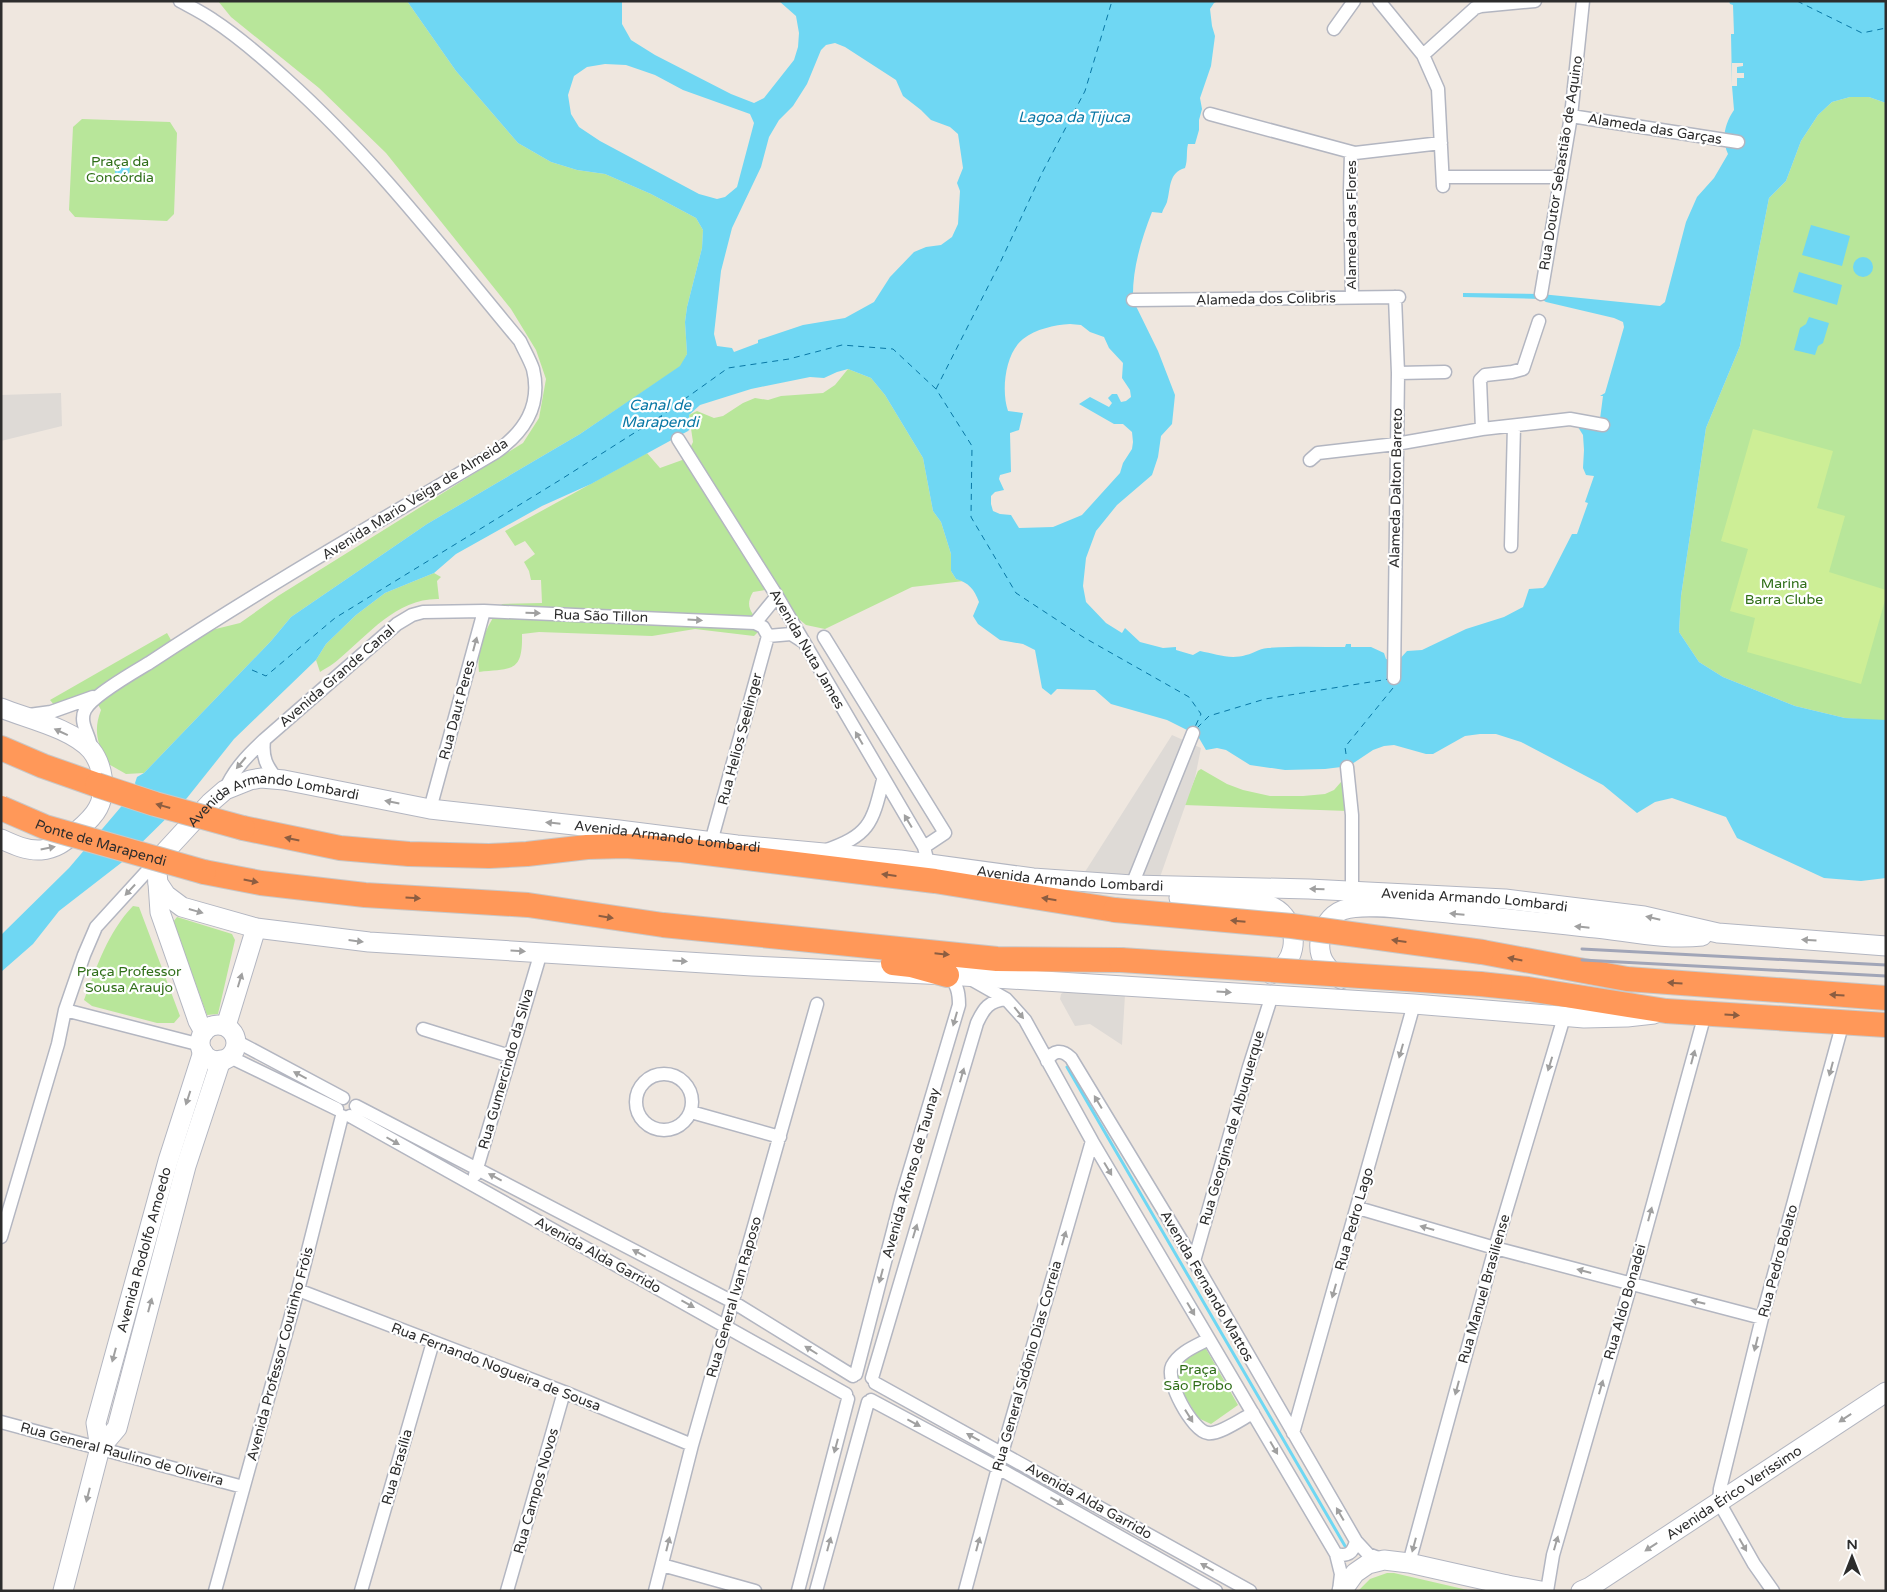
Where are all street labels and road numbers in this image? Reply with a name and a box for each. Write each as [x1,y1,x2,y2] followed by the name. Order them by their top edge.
[1536,54,1586,272] street label: Rua Doutor Sebastião de Aquino
[1587,110,1724,148] street label: Alameda das Garças
[1343,160,1360,290] street label: Alameda das Flores
[1196,289,1336,309] street label: Alameda dos Colibris
[1386,408,1406,568] street label: Alameda Dalton Barreto
[319,435,511,563] street label: Avenida Mario Veiga de Almeida
[766,586,848,712] street label: Avenida Nuta James
[553,606,649,626] street label: Rua São Tillon
[276,621,398,731] street label: Avenida Grande Canal
[436,658,479,762] street label: Rua Daut Peres
[714,670,766,807] street label: Rua Helios Seelinger
[184,769,361,831] street label: Avenida Armando Lombardi
[33,815,168,869] street label: Ponte de Marapendi
[573,817,761,856] street label: Avenida Armando Lombardi
[976,862,1164,894] street label: Avenida Armando Lombardi
[1380,884,1569,915] street label: Avenida Armando Lombardi
[475,987,537,1151] street label: Rua Gumercindo da Silva
[1196,1029,1268,1227] street label: Rua Georgina de Albuquerque
[879,1085,944,1260] street label: Avenida Afonso de Taunay
[113,1165,174,1334] street label: Avenida Rodolfo Amoedo
[1331,1165,1377,1273] street label: Rua Pedro Lago
[1755,1203,1801,1319] street label: Rua Pedro Bolato
[1157,1207,1257,1365] street label: Avenida Fernando Mattos
[1455,1212,1513,1366] street label: Rua Manuel Brasiliense
[532,1213,664,1297] street label: Avenida Alda Garrido
[703,1214,765,1380] street label: Rua General Ivan Raposo
[1600,1242,1650,1362] street label: Rua Aldo Bonadei
[243,1245,317,1463] street label: Avenida Professor Coutinho Fróis
[989,1259,1065,1473] street label: Rua General Sidônio Dias Correia
[389,1319,603,1415] street label: Rua Fernando Nogueira de Sousa
[18,1419,226,1489] street label: Rua General Raulino de Oliveira
[510,1426,562,1556] street label: Rua Campos Novos
[378,1427,416,1507] street label: Rua Brasília
[1663,1441,1805,1543] street label: Avenida Érico Veríssimo
[1023,1459,1155,1543] street label: Avenida Alda Garrido

